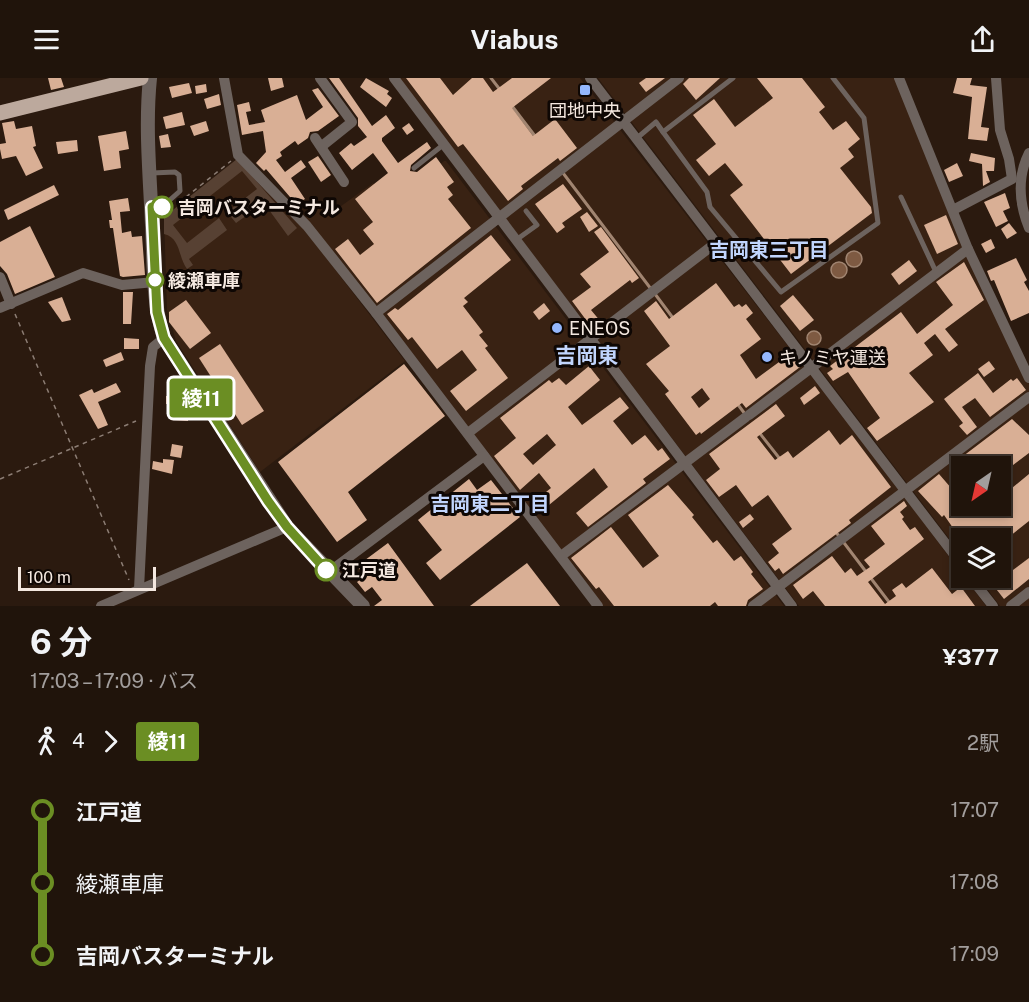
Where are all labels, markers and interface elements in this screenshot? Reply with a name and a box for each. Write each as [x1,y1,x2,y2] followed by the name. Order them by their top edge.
[30,23,63,56] icon: menu
[470,23,559,55] text: Viabus
[966,23,999,56] icon: share
[578,83,592,97] marker: 団地中央
[549,100,621,121] place label: 団地中央
[151,196,173,218] marker: 吉岡バスターミナル
[178,197,340,218] place label: 吉岡バスターミナル
[709,238,829,262] district label: 吉岡東三丁目
[168,270,240,291] place label: 綾瀬車庫
[146,271,164,289] marker: 綾瀬車庫
[569,318,630,339] place label: ENEOS
[550,321,564,335] marker: ENEOS
[556,343,619,368] district label: 吉岡東
[779,347,886,368] place label: キノミヤ運送
[760,350,774,364] marker: キノミヤ運送
[166,378,236,418] line badge: 綾11
[182,386,220,411] text: 綾11
[951,456,1011,516] north arrow
[951,456,1011,588] map controls
[430,492,550,516] district label: 吉岡東二丁目
[951,528,1011,588] button: layers
[315,559,337,581] marker: 江戸道
[342,560,396,581] place label: 江戸道
[18,564,156,592] scale bar
[27,568,71,587] text: 100 m
[30,623,92,661] text: 6 分
[943,644,999,670] text: ¥377
[30,669,198,693] text: 17:03 – 17:09 · バス
[30,725,63,758] icon: walk
[94,725,127,758] icon: forward
[72,729,85,753] text: 4
[148,729,187,754] text: 綾11
[967,731,999,755] text: 2駅
[950,798,999,822] text: 17:07
[76,799,142,825] text: 江戸道
[949,870,999,894] text: 17:08
[76,871,164,897] text: 綾瀬車庫
[950,942,999,966] text: 17:09
[76,943,274,969] text: 吉岡バスターミナル

